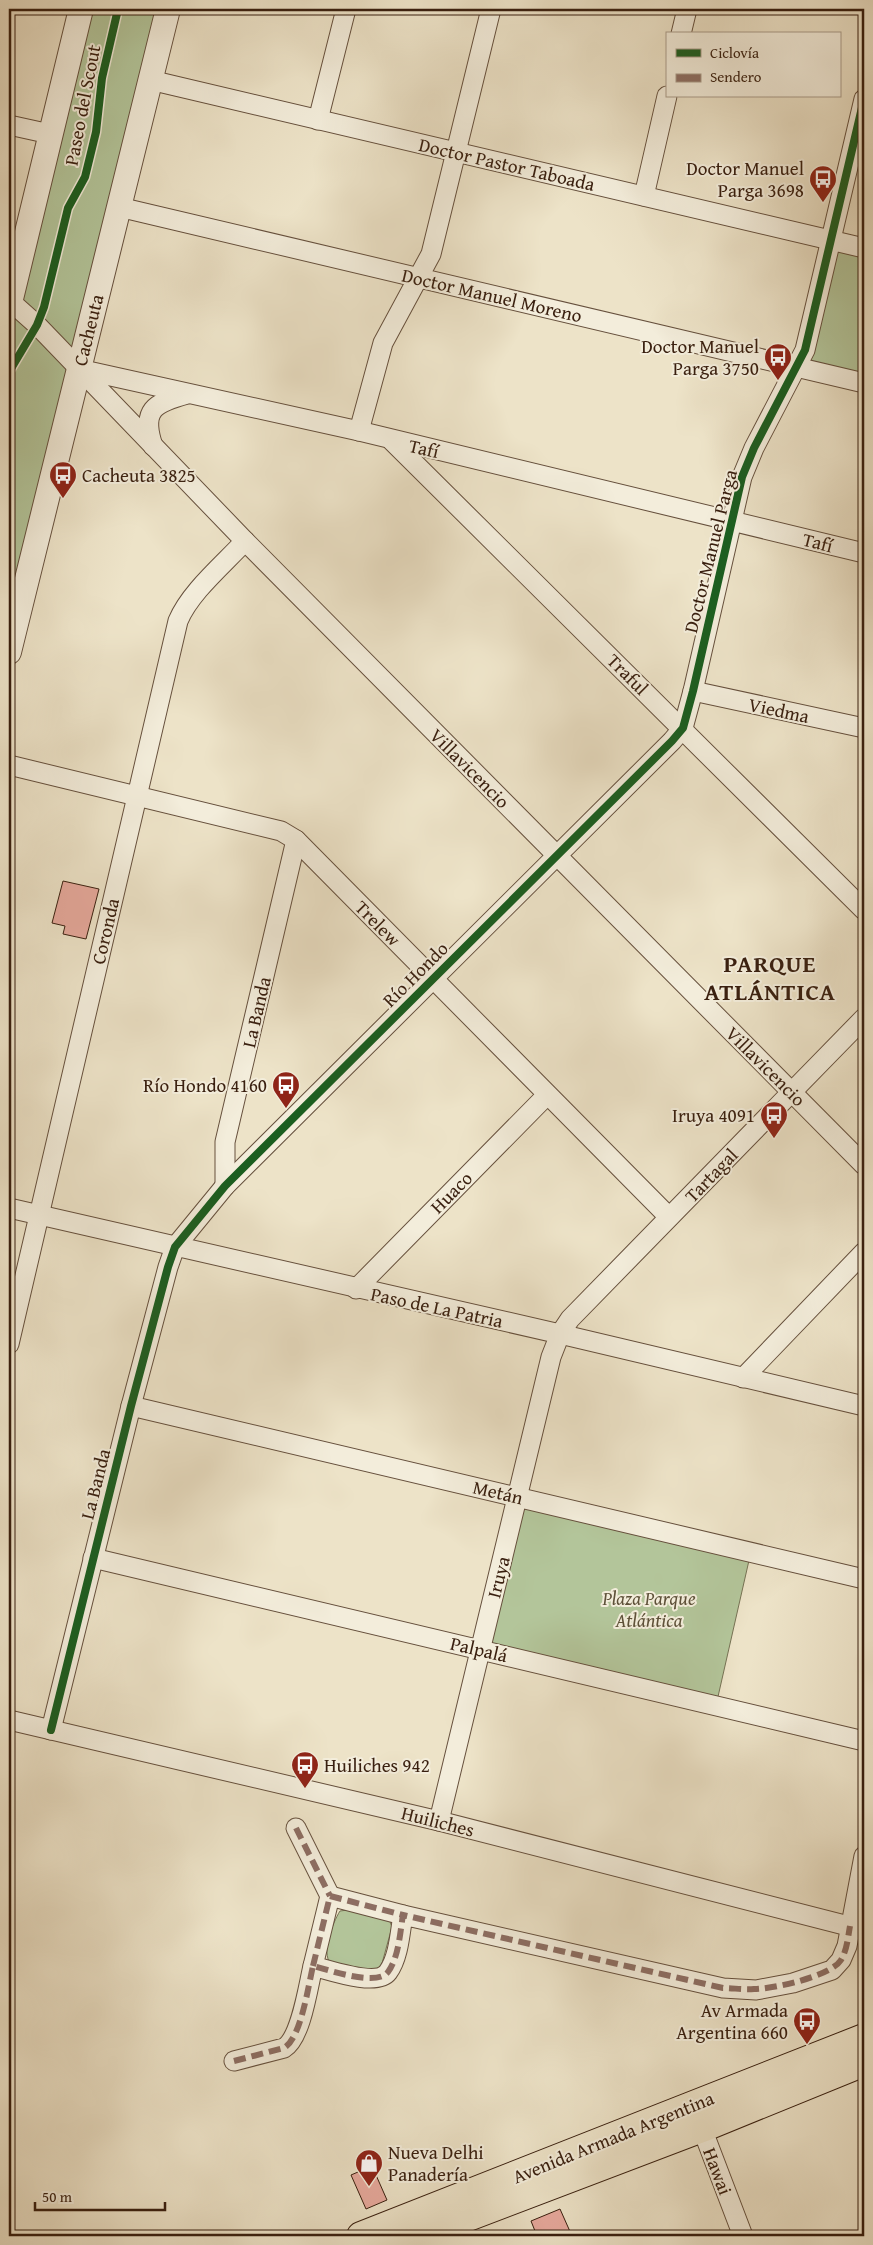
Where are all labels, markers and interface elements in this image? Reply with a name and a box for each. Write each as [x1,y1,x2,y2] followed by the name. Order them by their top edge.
[666,32,840,98] legend
[57,42,107,168] street label: Paseo del Scout
[710,42,759,63] text: Ciclovía
[710,66,762,87] text: Sendero
[416,130,598,198] street label: Doctor Pastor Taboada
[686,154,804,204] place label: Doctor Manuel Parga 3698
[808,164,838,203] bus stop icon: Doctor Manuel Parga 3698
[399,261,585,329] street label: Doctor Manuel Moreno
[66,291,110,369] street label: Cacheuta
[641,332,759,382] place label: Doctor Manuel Parga 3750
[763,342,793,381] bus stop icon: Doctor Manuel Parga 3750
[406,431,443,465] street label: Tafí
[48,460,78,499] bus stop icon: Cacheuta 3825
[82,461,196,489] place label: Cacheuta 3825
[676,466,744,636] street label: Doctor Manuel Parga
[800,525,837,559] street label: Tafí
[601,647,655,701] street label: Traful
[746,690,812,730] street label: Viedma
[424,722,516,814] street label: Villavicencio
[349,894,408,953] street label: Trelew
[84,895,126,967] street label: Coronda
[376,935,454,1013] street label: Río Hondo
[704,946,836,1009] district label: PARQUE ATLÁNTICA
[234,974,278,1050] street label: La Banda
[720,1020,812,1112] street label: Villavicencio
[271,1070,301,1109] bus stop icon: Río Hondo 4160
[143,1071,267,1099] place label: Río Hondo 4160
[759,1100,789,1139] bus stop icon: Iruya 4091
[672,1101,755,1129] place label: Iruya 4091
[678,1141,744,1209] street label: Tartagal
[423,1164,479,1220] street label: Huaco
[368,1279,506,1335] street label: Paso de La Patria
[73,1446,117,1522] street label: La Banda
[470,1473,526,1511] street label: Metán
[479,1553,517,1601] street label: Iruya
[601,1584,696,1634] park label: Plaza Parque Atlántica
[448,1629,510,1669] street label: Palpalá
[290,1750,320,1789] bus stop icon: Huiliches 942
[324,1751,430,1779] place label: Huiliches 942
[399,1798,477,1844] street label: Huiliches
[676,1996,788,2046] place label: Av Armada Argentina 660
[792,2006,822,2045] bus stop icon: Av Armada Argentina 660
[508,2084,718,2190] street label: Avenida Armada Argentina
[388,2138,484,2188] place label: Nueva Delhi Panadería
[696,2143,740,2199] street label: Hawai
[354,2148,384,2187] shop icon: Nueva Delhi Panadería
[35,2180,165,2212] scale bar
[42,2186,73,2207] text: 50 m

